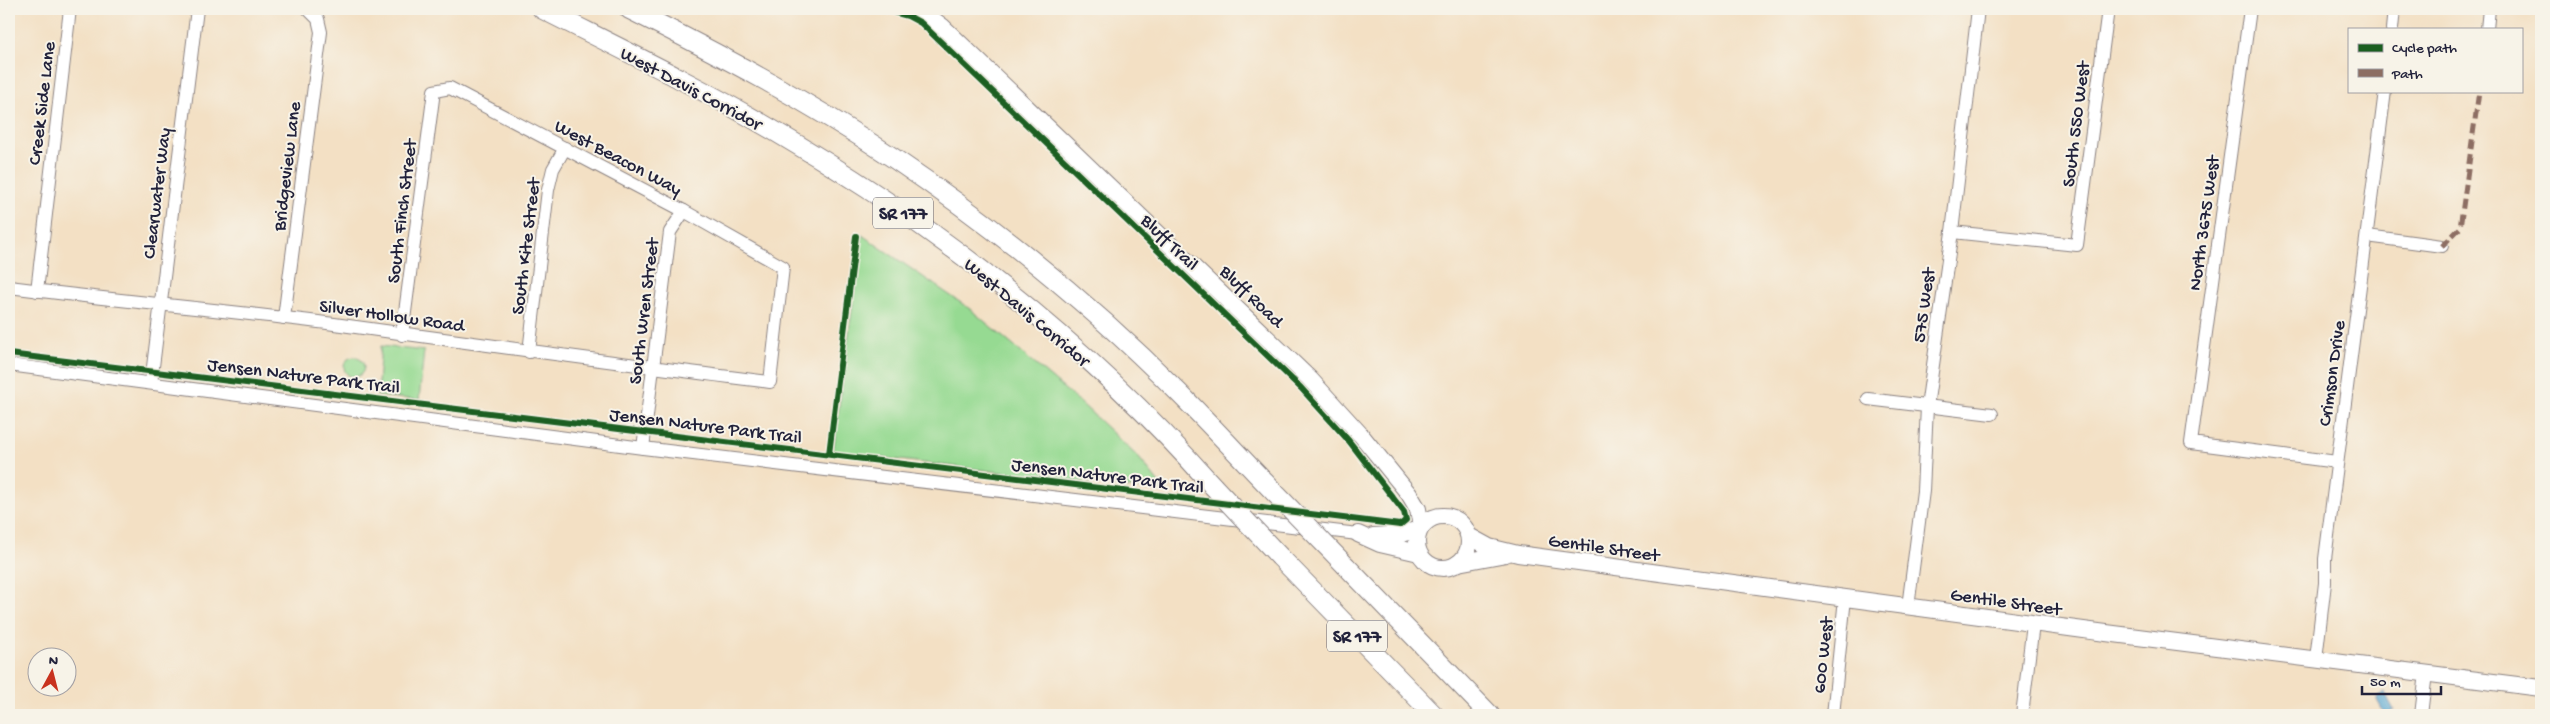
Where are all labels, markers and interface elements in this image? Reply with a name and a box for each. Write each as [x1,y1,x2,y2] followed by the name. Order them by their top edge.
[2348,28,2522,92] legend
[24,40,62,167] street label: Creek Side Lane
[2392,40,2457,58] text: Cycle path
[615,43,767,138] street label: West Davis Corridor
[2058,58,2097,188] street label: South 550 West
[2391,66,2423,84] text: Path
[269,100,308,233] street label: Bridgeview Lane
[550,116,686,203] street label: West Beacon Way
[139,126,178,260] street label: Clearwater Way
[383,136,424,285] street label: South Finch Street
[2185,152,2227,292] street label: North 3675 West
[508,175,548,316] street label: South Kite Street
[873,198,933,228] road number: SR 177
[1134,210,1202,277] street label: Bluff Trail
[625,235,666,386] street label: South Wren Street
[958,254,1095,375] street label: West Davis Corridor
[1213,261,1289,335] street label: Bluff Road
[1909,264,1942,344] street label: 575 West
[318,296,467,339] street label: Silver Hollow Road
[2315,319,2352,428] street label: Crimson Drive
[206,354,401,401] street label: Jensen Nature Park Trail
[608,404,803,451] street label: Jensen Nature Park Trail
[1010,454,1205,501] street label: Jensen Nature Park Trail
[1547,530,1663,569] street label: Gentile Street
[1949,584,2065,623] street label: Gentile Street
[1809,614,1840,695] street label: 600 West
[1327,620,1387,652] road number: SR 177
[28,646,78,696] north arrow
[48,653,59,671] text: N
[2362,664,2441,696] scale bar
[2370,674,2401,692] text: 50 m

